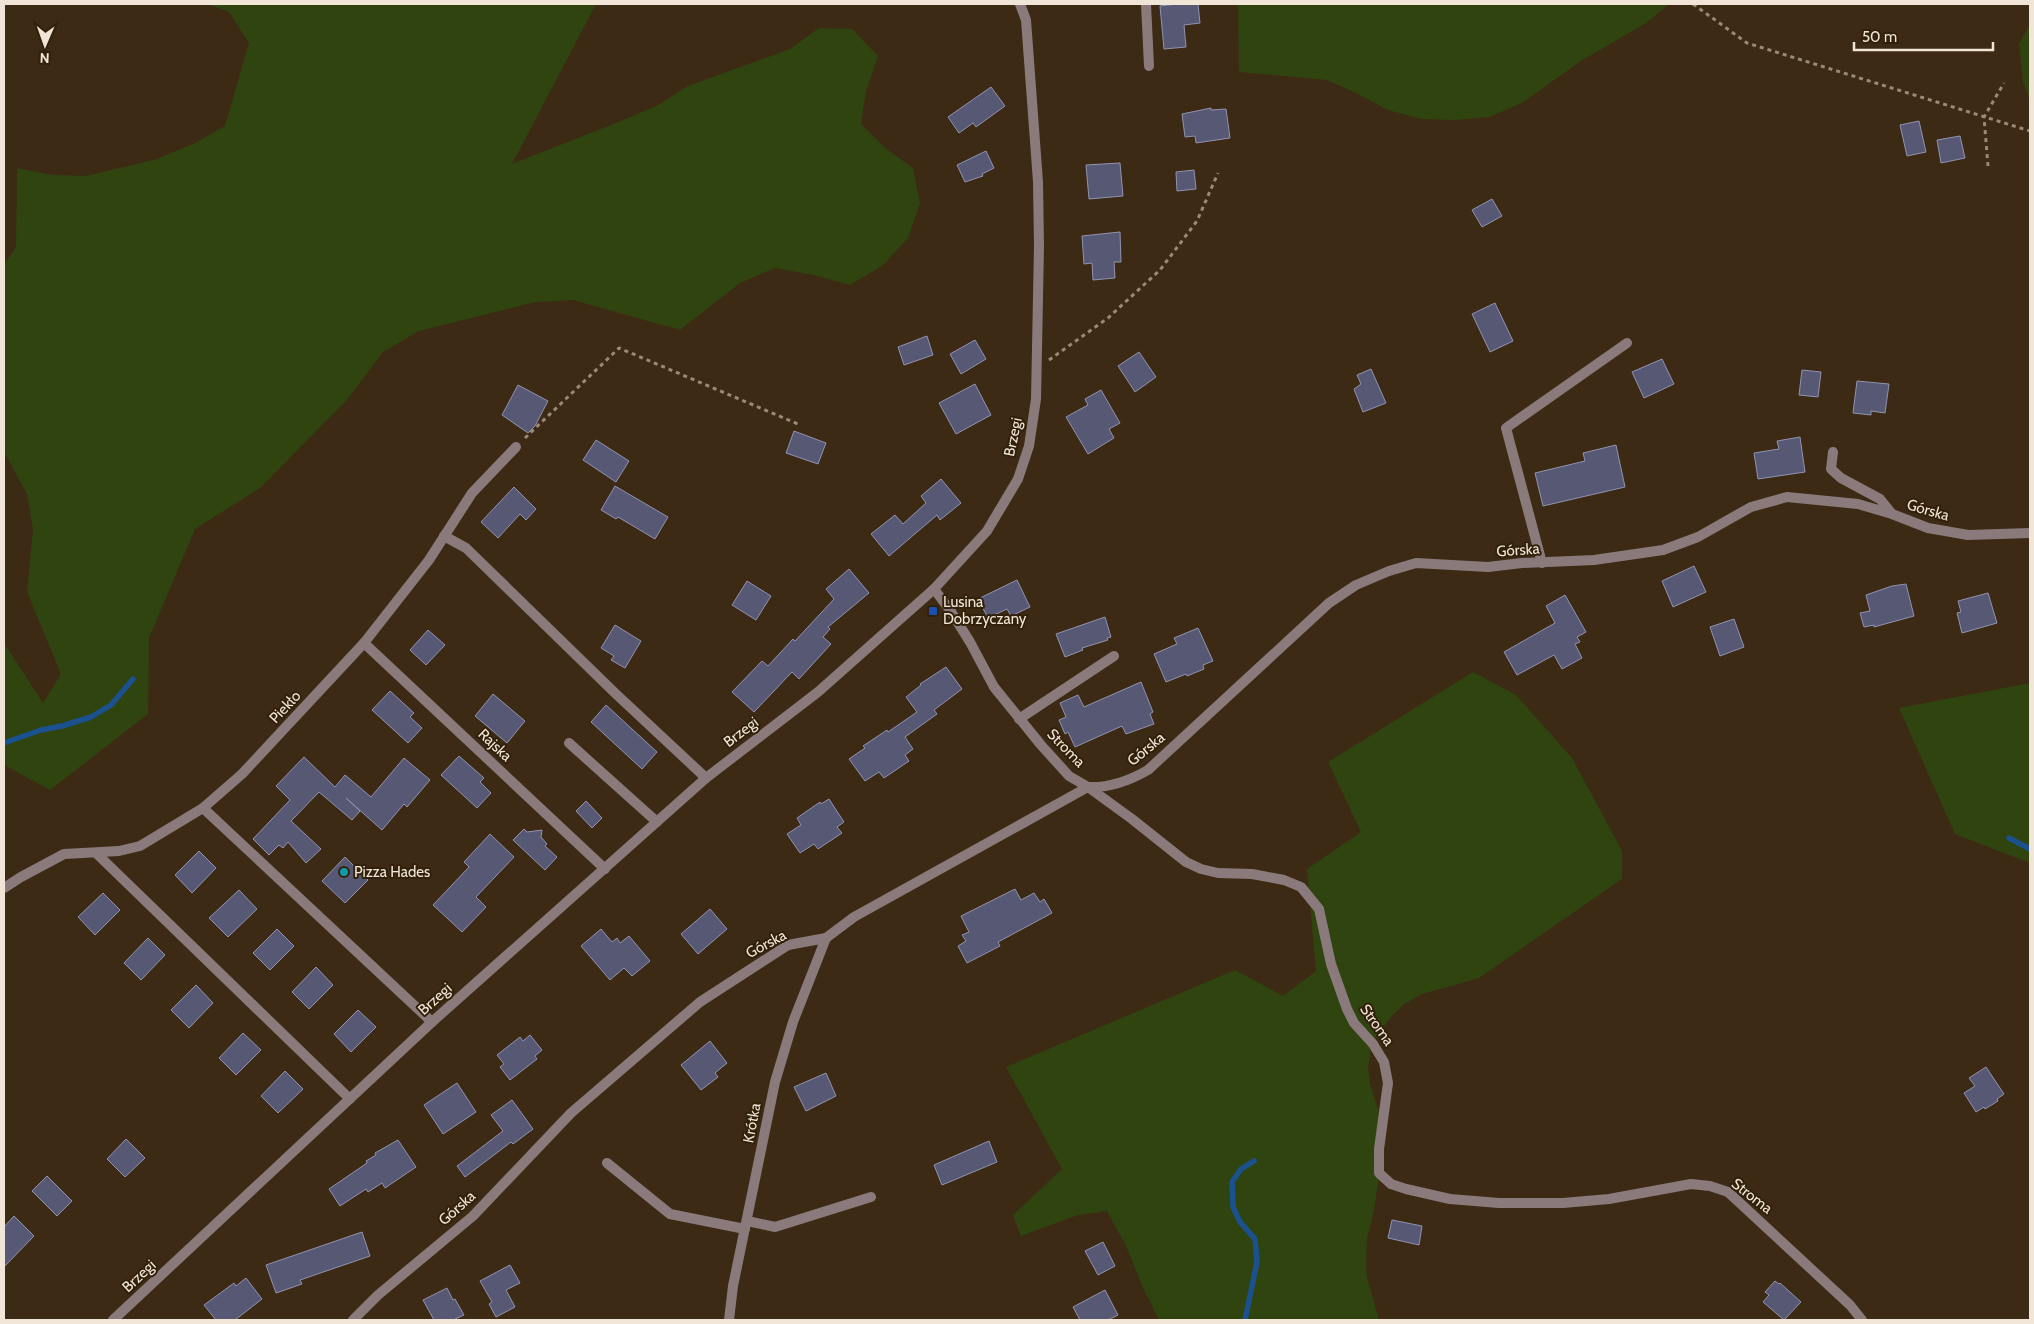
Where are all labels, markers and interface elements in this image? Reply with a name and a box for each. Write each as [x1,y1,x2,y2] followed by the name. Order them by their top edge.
[20,20,70,70] north arrow
[1854,20,1993,52] scale bar
[1862,28,1897,46] text: 50 m
[39,49,50,67] text: N
[1000,416,1026,458] street label: Brzegi
[1905,495,1952,525] street label: Górska
[1496,539,1541,560] street label: Górska
[943,593,1027,628] place label: Lusina Dobrzyczany
[927,605,939,617] marker: Lusina Dobrzyczany
[266,687,304,727] street label: Piekło
[720,713,762,751] street label: Brzegi
[474,725,516,766] street label: Rajska
[1043,725,1089,772] street label: Stroma
[1124,728,1169,770] street label: Górska
[354,863,430,881] place label: Pizza Hades
[338,866,350,878] marker: Pizza Hades
[743,926,790,962] street label: Górska
[414,979,456,1019] street label: Brzegi
[1356,1001,1398,1050] street label: Stroma
[739,1101,765,1144] street label: Krótka
[1728,1175,1777,1218] street label: Stroma
[435,1186,480,1229] street label: Górska
[119,1256,159,1296] street label: Brzegi

